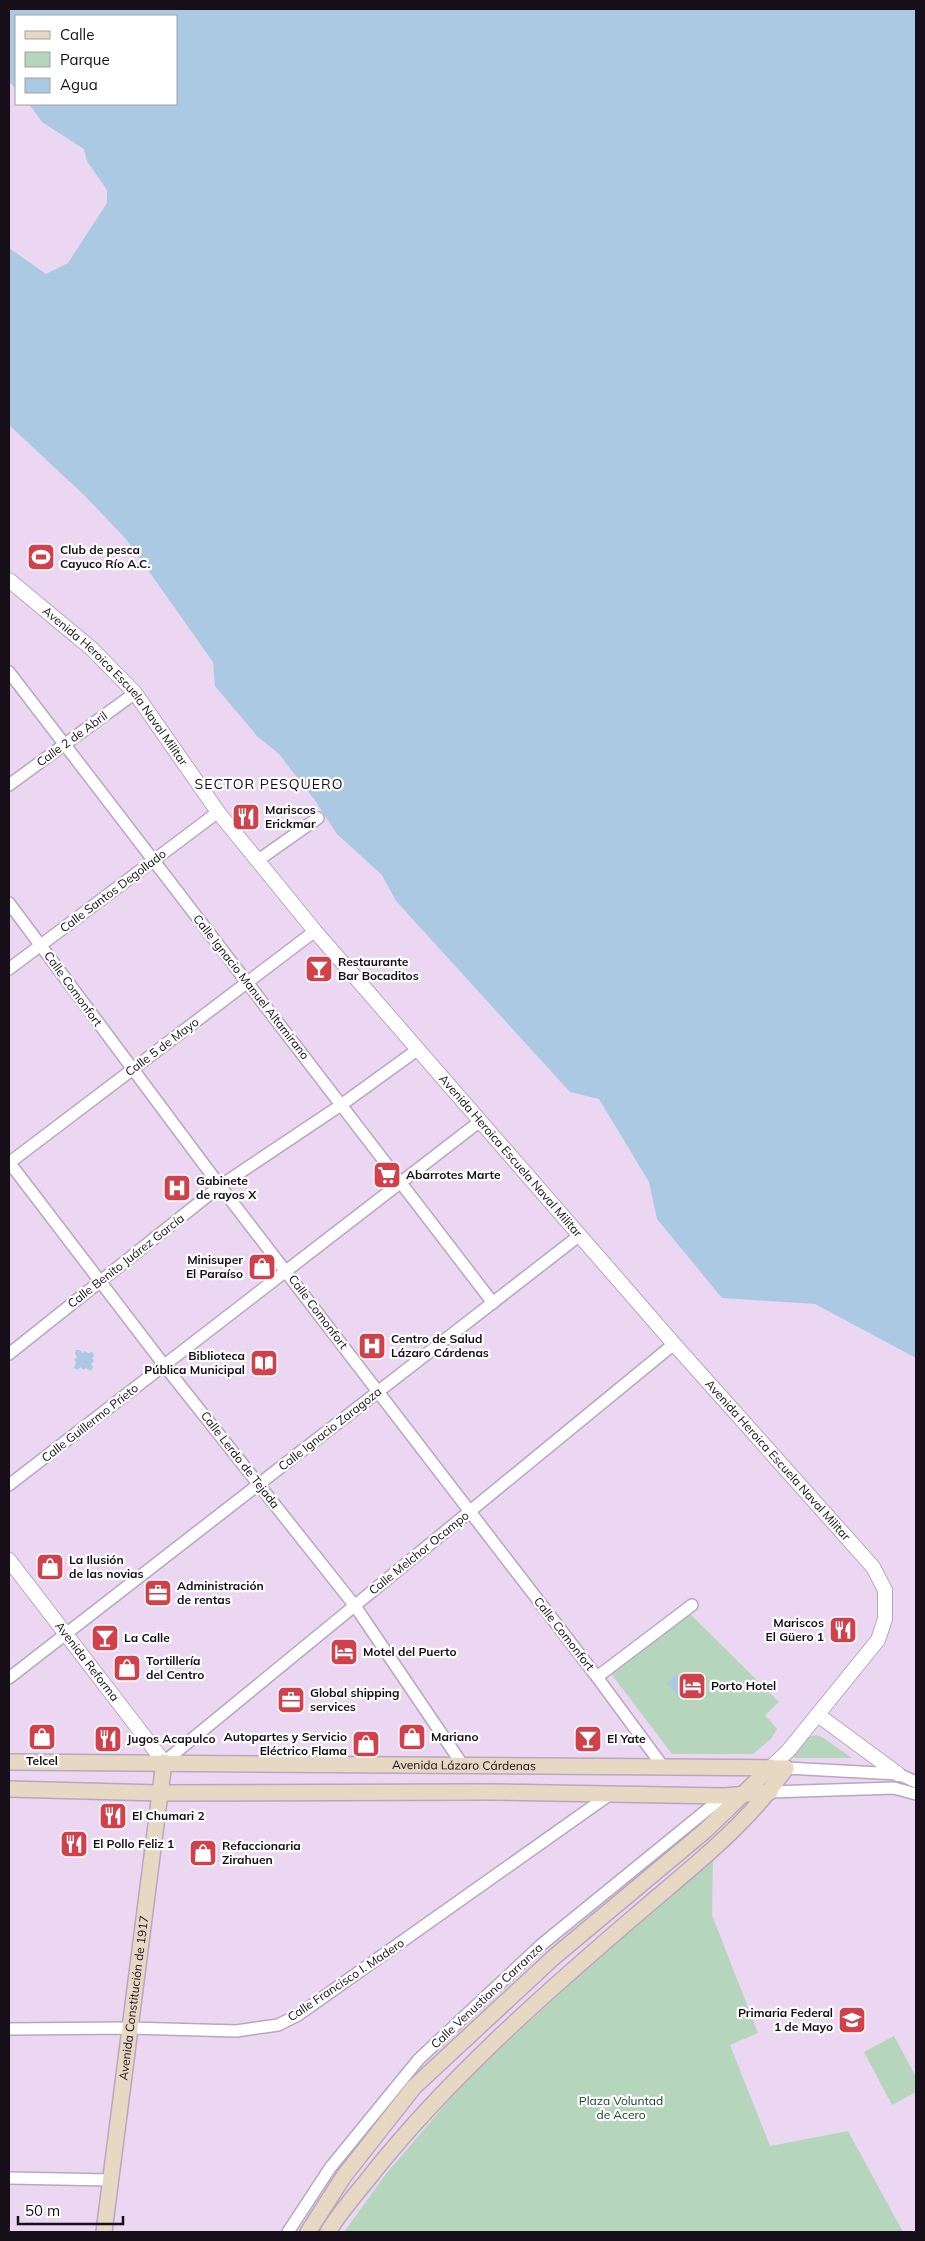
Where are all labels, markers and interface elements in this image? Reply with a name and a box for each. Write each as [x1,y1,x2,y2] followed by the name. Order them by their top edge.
[15,15,178,105] legend
[60,25,94,44] text: Calle
[60,50,110,69] text: Parque
[60,75,98,94] text: Agua
[26,542,56,572] sports icon: Club de pesca Cayuco Río A.C.
[60,542,150,571] place label: Club de pesca Cayuco Río A.C.
[40,603,192,769] street label: Avenida Heroica Escuela Naval Militar
[33,708,110,769] street label: Calle 2 de Abril
[195,775,343,793] district label: SECTOR PESQUERO
[231,802,261,832] restaurant icon: Mariscos Erickmar
[265,802,316,831] place label: Mariscos Erickmar
[57,846,169,935] street label: Calle Santos Degollado
[190,911,313,1062] street label: Calle Ignacio Manuel Altamirano
[41,948,106,1029] street label: Calle Comonfort
[304,954,334,984] bar icon: Restaurante Bar Bocaditos
[338,954,419,983] place label: Restaurante Bar Bocaditos
[122,1014,202,1079] street label: Calle 5 de Mayo
[436,1071,586,1240] street label: Avenida Heroica Escuela Naval Militar
[372,1160,402,1190] supermarket icon: Abarrotes Marte
[406,1167,501,1182] place label: Abarrotes Marte
[162,1173,192,1203] hospital icon: Gabinete de rayos X
[196,1173,257,1202] place label: Gabinete de rayos X
[64,1210,187,1311] street label: Calle Benito Juárez García
[186,1252,243,1281] place label: Minisuper El Paraíso
[247,1252,277,1282] shop icon: Minisuper El Paraíso
[286,1272,351,1352] street label: Calle Comonfort
[357,1331,387,1361] hospital icon: Centro de Salud Lázaro Cárdenas
[391,1331,489,1360] place label: Centro de Salud Lázaro Cárdenas
[144,1348,245,1377] place label: Biblioteca Pública Municipal
[249,1348,279,1378] library icon: Biblioteca Pública Municipal
[702,1376,854,1544] street label: Avenida Heroica Escuela Naval Militar
[38,1380,141,1465] street label: Calle Guillermo Prieto
[275,1384,384,1474] street label: Calle Ignacio Zaragoza
[198,1408,283,1511] street label: Calle Lerdo de Tejada
[366,1508,472,1598] street label: Calle Melchor Ocampo
[35,1552,65,1582] shop icon: La Ilusión de las novias
[69,1552,144,1581] place label: La Ilusión de las novias
[143,1578,173,1608] office icon: Administración de rentas
[177,1578,264,1607] place label: Administración de rentas
[531,1594,598,1673] street label: Calle Comonfort
[766,1615,824,1644] place label: Mariscos El Güero 1
[828,1615,858,1645] restaurant icon: Mariscos El Güero 1
[52,1618,123,1704] street label: Avenida Reforma
[90,1623,120,1653] bar icon: La Calle
[124,1630,170,1645] place label: La Calle
[329,1637,359,1667] hotel icon: Motel del Puerto
[363,1644,457,1659] place label: Motel del Puerto
[112,1653,142,1683] shop icon: Tortillería del Centro
[146,1653,204,1682] place label: Tortillería del Centro
[677,1671,707,1701] hotel icon: Porto Hotel
[711,1678,776,1693] place label: Porto Hotel
[276,1685,306,1715] office icon: Global shipping services
[310,1685,400,1714] place label: Global shipping services
[27,1722,57,1752] shop icon: Telcel
[397,1722,427,1752] shop icon: Mariano
[93,1724,123,1754] restaurant icon: Jugos Acapulco
[573,1724,603,1754] bar icon: El Yate
[224,1729,347,1758] place label: Autopartes y Servicio Eléctrico Flama
[351,1729,381,1759] shop icon: Autopartes y Servicio Eléctrico Flama
[431,1729,479,1744] place label: Mariano
[127,1731,216,1746] place label: Jugos Acapulco
[607,1731,646,1746] place label: El Yate
[26,1753,58,1768] place label: Telcel
[392,1757,536,1773] street label: Avenida Lázaro Cárdenas
[98,1801,128,1831] restaurant icon: El Chumari 2
[132,1808,205,1823] place label: El Chumari 2
[59,1829,89,1859] restaurant icon: El Pollo Feliz 1
[93,1836,174,1851] place label: El Pollo Feliz 1
[188,1838,218,1868] shop icon: Refaccionaria Zirahuen
[222,1838,301,1867] place label: Refaccionaria Zirahuen
[115,1914,151,2081] street label: Avenida Constitución de 1917
[284,1935,407,2024] street label: Calle Francisco I. Madero
[428,1940,546,2051] street label: Calle Venustiano Carranza
[738,2005,833,2034] place label: Primaria Federal 1 de Mayo
[837,2005,867,2035] school or university icon: Primaria Federal 1 de Mayo
[579,2093,663,2122] park label: Plaza Voluntad de Acero
[18,2194,122,2226] scale bar
[25,2201,60,2220] text: 50 m

